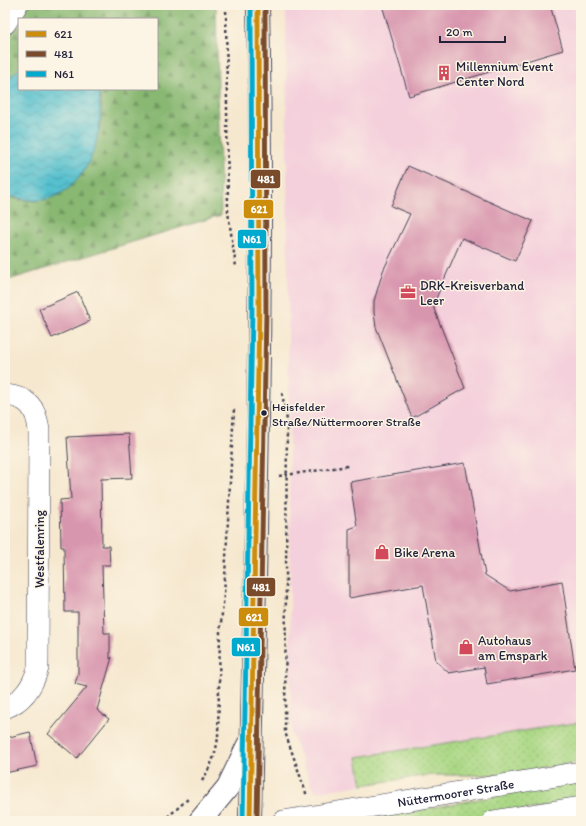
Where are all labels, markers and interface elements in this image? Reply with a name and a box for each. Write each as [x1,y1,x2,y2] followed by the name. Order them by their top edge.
[18,18,158,90] legend
[440,18,505,44] scale bar
[446,25,473,39] text: 20 m
[54,27,73,41] text: 621
[54,47,74,61] text: 481
[456,59,553,89] place label: Millennium Event Center Nord
[435,64,453,82] building icon: Millennium Event Center Nord
[54,67,74,81] text: N61
[250,169,281,189] line badge: 481
[257,173,276,186] text: 481
[243,199,274,219] line badge: 621
[251,203,268,216] text: 621
[237,229,267,249] line badge: N61
[243,233,262,246] text: N61
[420,278,524,308] place label: DRK-Kreisverband Leer
[399,283,417,301] office icon: DRK-Kreisverband Leer
[272,400,421,429] place label: Heisfelder Straße/Nüttermoorer Straße
[259,408,269,418] marker: Heisfelder Straße/Nüttermoorer Straße
[32,510,47,588] street label: Westfalenring
[373,543,391,561] shop icon: Bike Arena
[394,545,455,560] place label: Bike Arena
[246,577,276,597] line badge: 481
[252,581,271,594] text: 481
[238,607,269,627] line badge: 621
[246,611,263,624] text: 621
[478,633,548,663] place label: Autohaus am Emspark
[231,637,261,657] line badge: N61
[457,638,475,656] shop icon: Autohaus am Emspark
[237,641,256,654] text: N61
[396,776,515,810] street label: Nüttermoorer Straße

